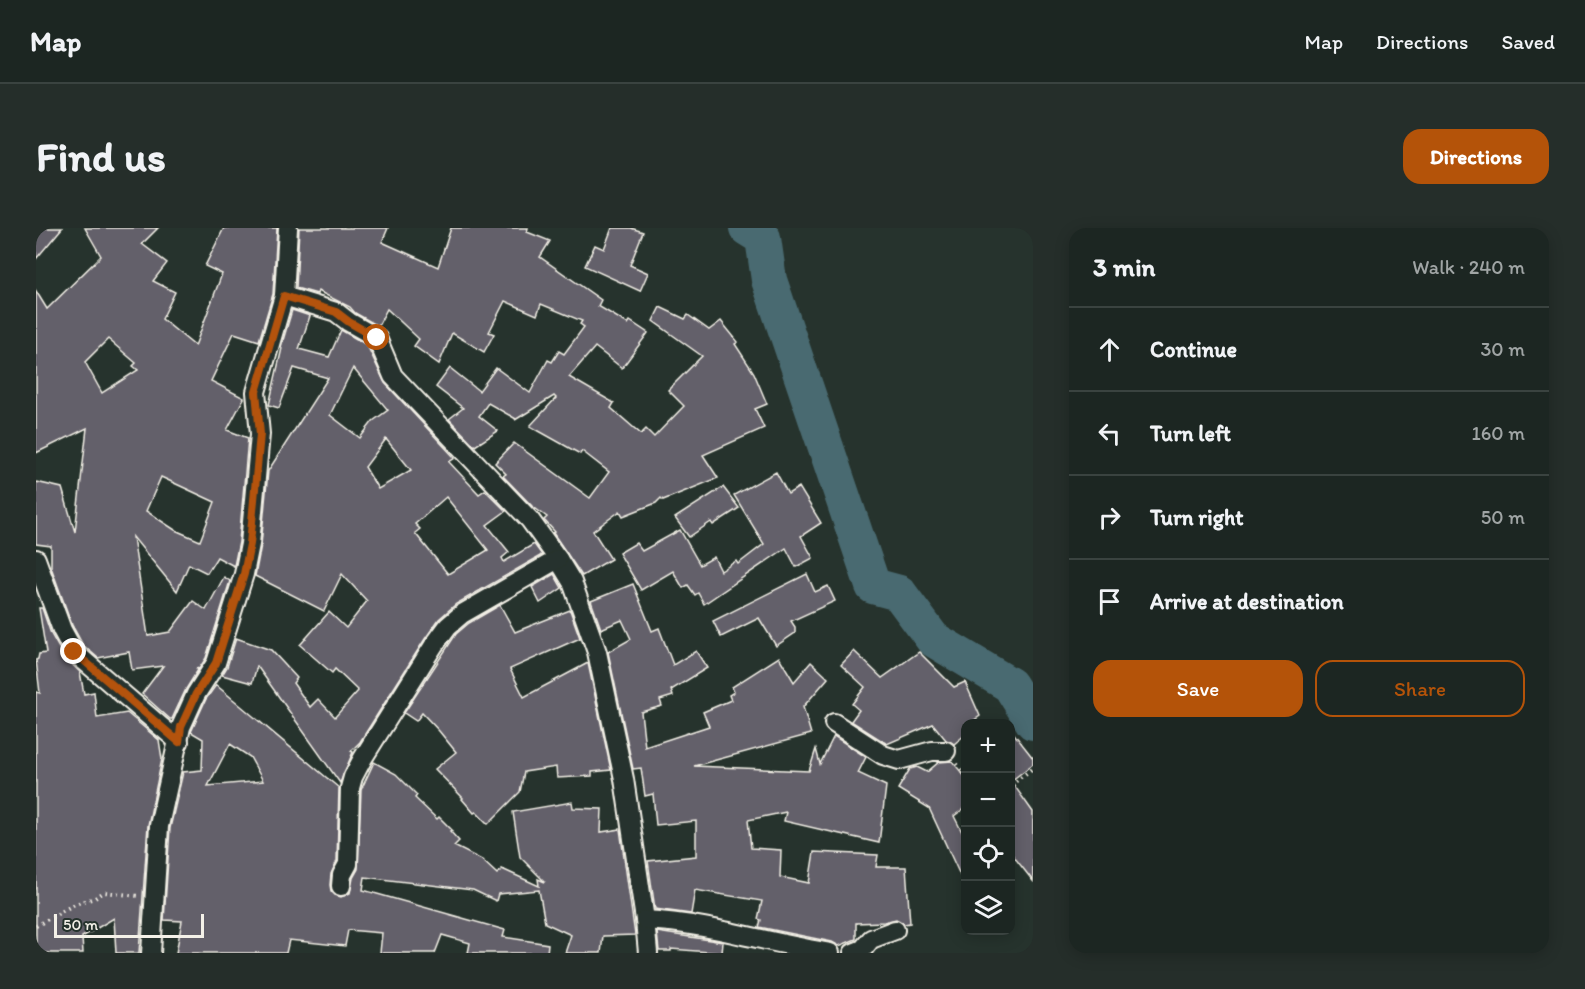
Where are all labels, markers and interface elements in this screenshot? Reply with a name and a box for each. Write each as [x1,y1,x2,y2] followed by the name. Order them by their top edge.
[30,24,81,58] text: Map
[1305,29,1343,54] text: Map
[1376,29,1468,54] text: Directions
[1501,29,1555,54] text: Saved
[1403,129,1549,184] button: Directions
[36,131,166,182] text: Find us
[1093,251,1155,283] text: 3 min
[1412,255,1525,279] text: Walk · 240 m
[363,324,389,350] route start
[1093,333,1126,366] icon: ahead
[1150,336,1237,363] text: Continue
[1480,337,1525,361] text: 30 m
[1093,417,1126,450] icon: left
[1150,420,1231,447] text: Turn left
[1472,421,1525,445] text: 160 m
[1093,501,1126,534] icon: right
[1150,504,1244,531] text: Turn right
[1481,505,1525,529] text: 50 m
[1093,585,1126,618] icon: arrive
[1150,588,1344,615] text: Arrive at destination
[60,638,86,664] route end
[1093,660,1303,717] button: Save
[1315,660,1525,717] button: Share
[961,719,1015,935] map controls
[961,719,1015,773] button: +
[961,773,1015,827] button: −
[961,827,1015,881] button: locate
[961,881,1015,935] button: layers
[54,911,204,938] scale bar
[63,915,98,934] text: 50 m

